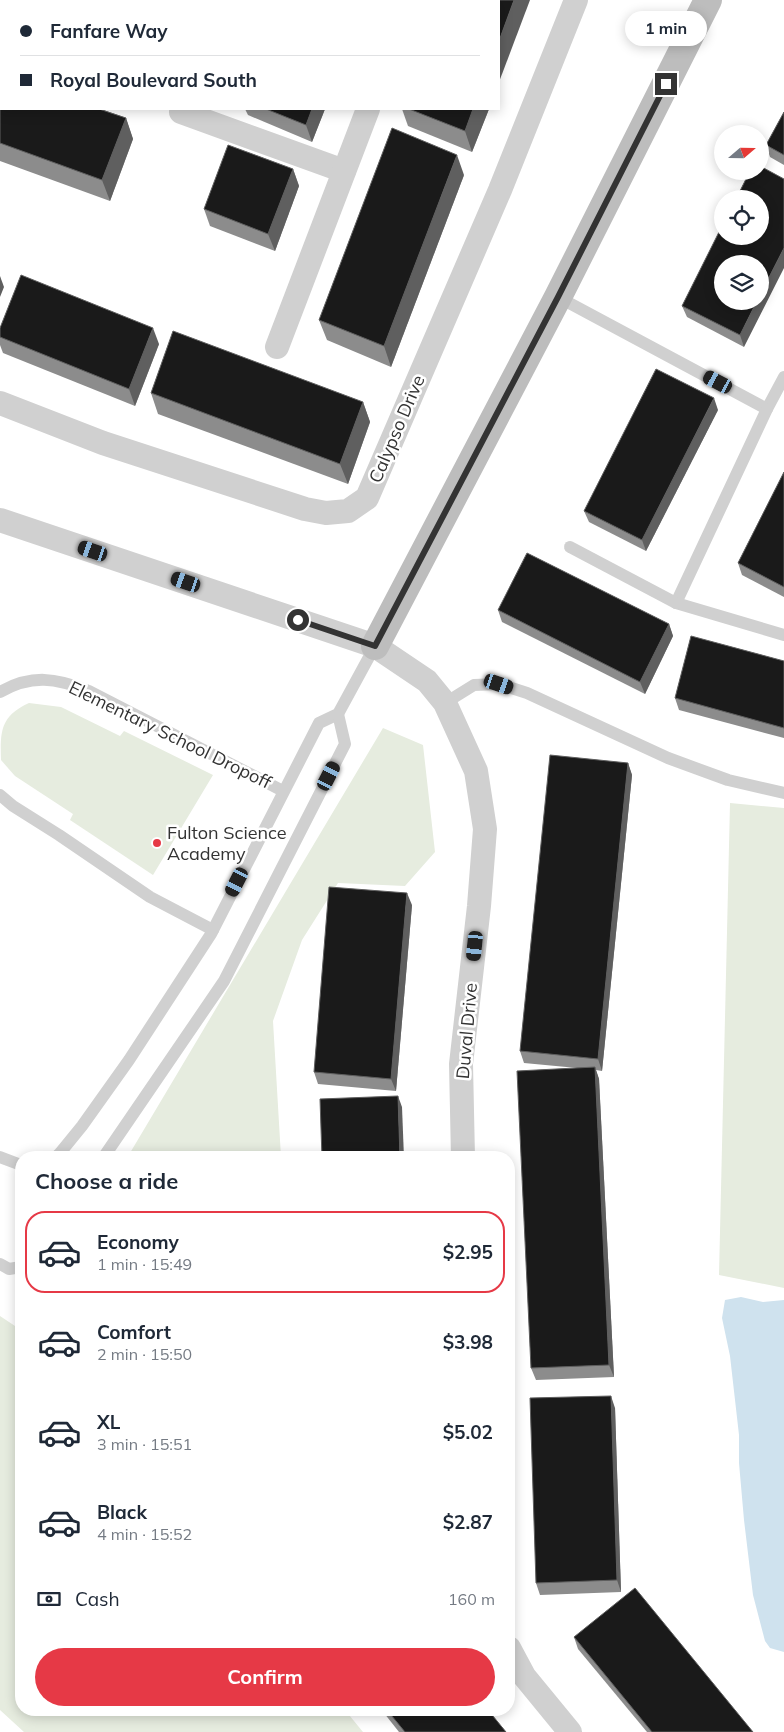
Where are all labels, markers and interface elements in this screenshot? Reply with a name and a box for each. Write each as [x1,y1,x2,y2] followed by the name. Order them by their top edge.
[625,12,707,46] callout: 1 min
[645,18,687,38] text: 1 min
[50,19,168,43] text: Fanfare Way
[50,68,257,92] text: Royal Boulevard South
[655,73,677,95] route end
[714,125,769,180] north arrow
[714,125,769,310] map controls
[714,190,769,245] button: locate
[714,255,769,310] button: layers
[701,368,734,396] car
[364,371,430,486] street label: Calypso Drive
[76,539,109,563] car
[169,570,202,594] car
[287,609,309,631] route start
[482,672,515,696] car
[65,675,276,794] street label: Elementary School Dropoff
[315,759,342,793] car
[167,821,287,865] place label: Fulton Science Academy
[151,837,163,849] marker: Fulton Science Academy
[223,865,250,899] car
[465,930,484,962] car
[451,982,482,1080] street label: Duval Drive
[35,1167,178,1195] text: Choose a ride
[37,1230,82,1275] icon: car
[97,1230,179,1254] text: Economy
[443,1240,493,1264] text: $2.95
[97,1254,192,1274] text: 1 min · 15:49
[37,1320,82,1365] icon: car
[97,1320,171,1344] text: Comfort
[443,1330,493,1354] text: $3.98
[97,1344,192,1364] text: 2 min · 15:50
[37,1410,82,1455] icon: car
[97,1410,120,1434] text: XL
[443,1420,493,1444] text: $5.02
[97,1434,192,1454] text: 3 min · 15:51
[37,1500,82,1545] icon: car
[97,1500,147,1524] text: Black
[443,1510,493,1534] text: $2.87
[97,1524,192,1544] text: 4 min · 15:52
[35,1585,63,1613] icon: cash
[75,1587,120,1611] text: Cash
[448,1589,495,1609] text: 160 m
[35,1648,495,1706] button: Confirm

